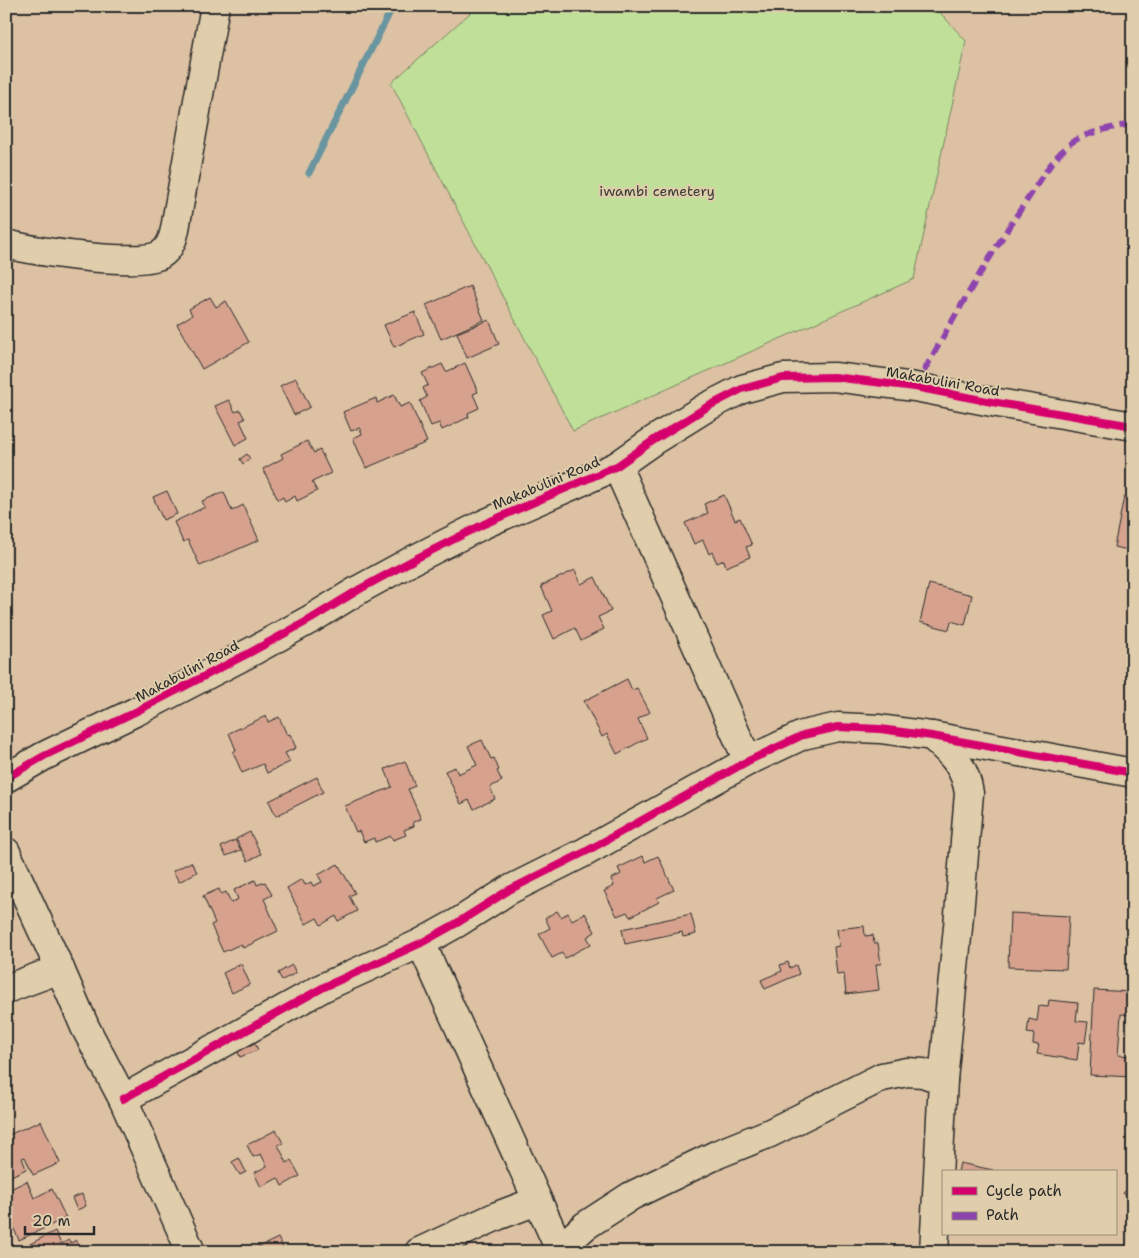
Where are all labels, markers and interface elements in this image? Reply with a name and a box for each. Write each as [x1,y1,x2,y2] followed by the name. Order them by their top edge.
[599,182,715,200] park label: iwambi cemetery
[885,362,1001,400] street label: Makabulini Road
[489,452,603,514] street label: Makabulini Road
[132,636,242,706] street label: Makabulini Road
[942,1170,1116,1236] legend
[986,1181,1062,1201] text: Cycle path
[25,1203,94,1235] scale bar
[986,1205,1019,1225] text: Path
[32,1211,71,1231] text: 20 m

